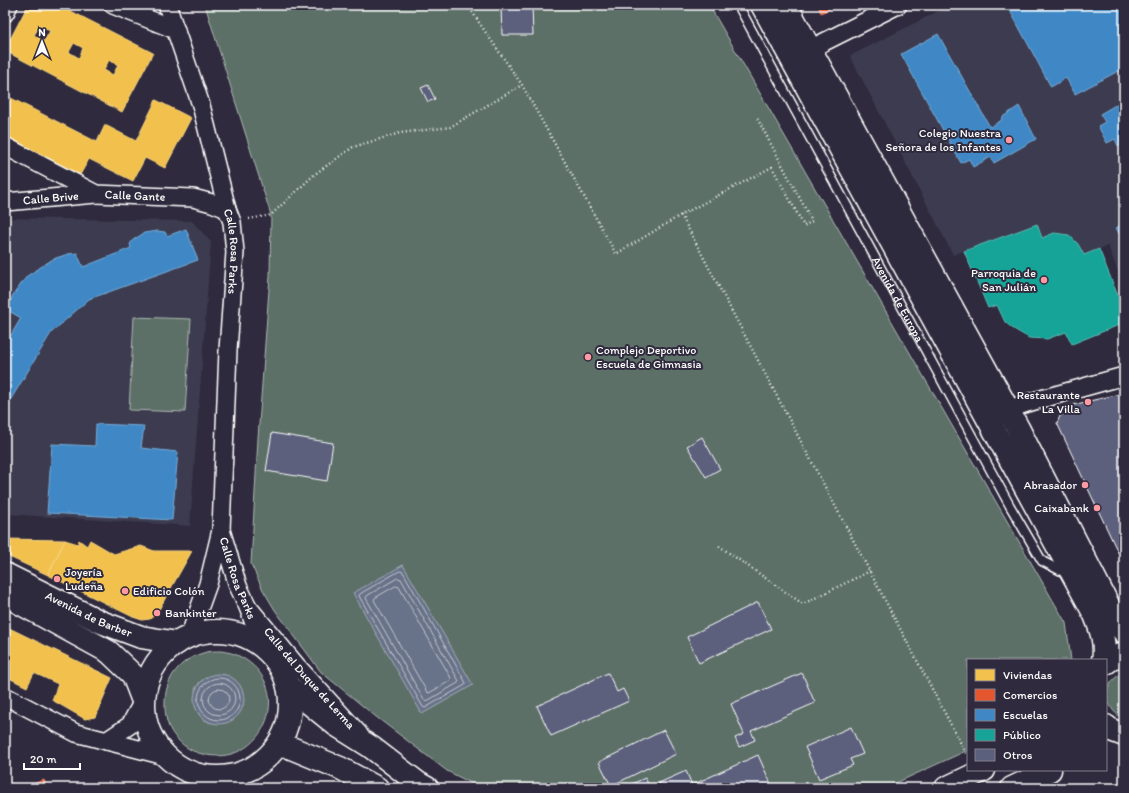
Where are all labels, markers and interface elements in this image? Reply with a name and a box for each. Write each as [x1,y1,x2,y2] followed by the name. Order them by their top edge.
[22,22,62,62] north arrow
[38,26,46,39] text: N
[886,126,1002,154] place label: Colegio Nuestra Señora de los Infantes
[1004,135,1014,145] marker: Colegio Nuestra Señora de los Infantes
[104,187,166,204] street label: Calle Gante
[22,189,80,207] street label: Calle Brive
[220,206,242,295] street label: Calle Rosa Parks
[869,254,927,345] street label: Avenida de Europa
[971,266,1036,294] place label: Parroquia de San Julián
[1039,275,1049,285] marker: Parroquia de San Julián
[596,343,702,371] place label: Complejo Deportivo Escuela de Gimnasia
[583,352,593,362] marker: Complejo Deportivo Escuela de Gimnasia
[1017,388,1081,416] place label: Restaurante La Villa
[1083,397,1093,407] marker: Restaurante La Villa
[1024,478,1077,492] place label: Abrasador
[1080,480,1090,490] marker: Abrasador
[1034,501,1090,515] place label: Caixabank
[1092,503,1102,513] marker: Caixabank
[217,535,259,621] street label: Calle Rosa Parks
[65,565,104,593] place label: Joyería Ludeña
[52,574,62,584] marker: Joyería Ludeña
[133,584,205,598] place label: Edificio Colón
[120,586,130,596] marker: Edificio Colón
[43,588,134,640] street label: Avenida de Barber
[165,606,217,620] place label: Bankinter
[152,608,162,618] marker: Bankinter
[261,625,358,732] street label: Calle del Duque de Lerma
[967,659,1107,771] legend
[1003,668,1052,682] text: Viviendas
[1003,688,1057,702] text: Comercios
[1003,708,1048,722] text: Escuelas
[1003,728,1041,742] text: Público
[24,745,80,771] scale bar
[1003,748,1032,762] text: Otros
[30,752,57,766] text: 20 m

